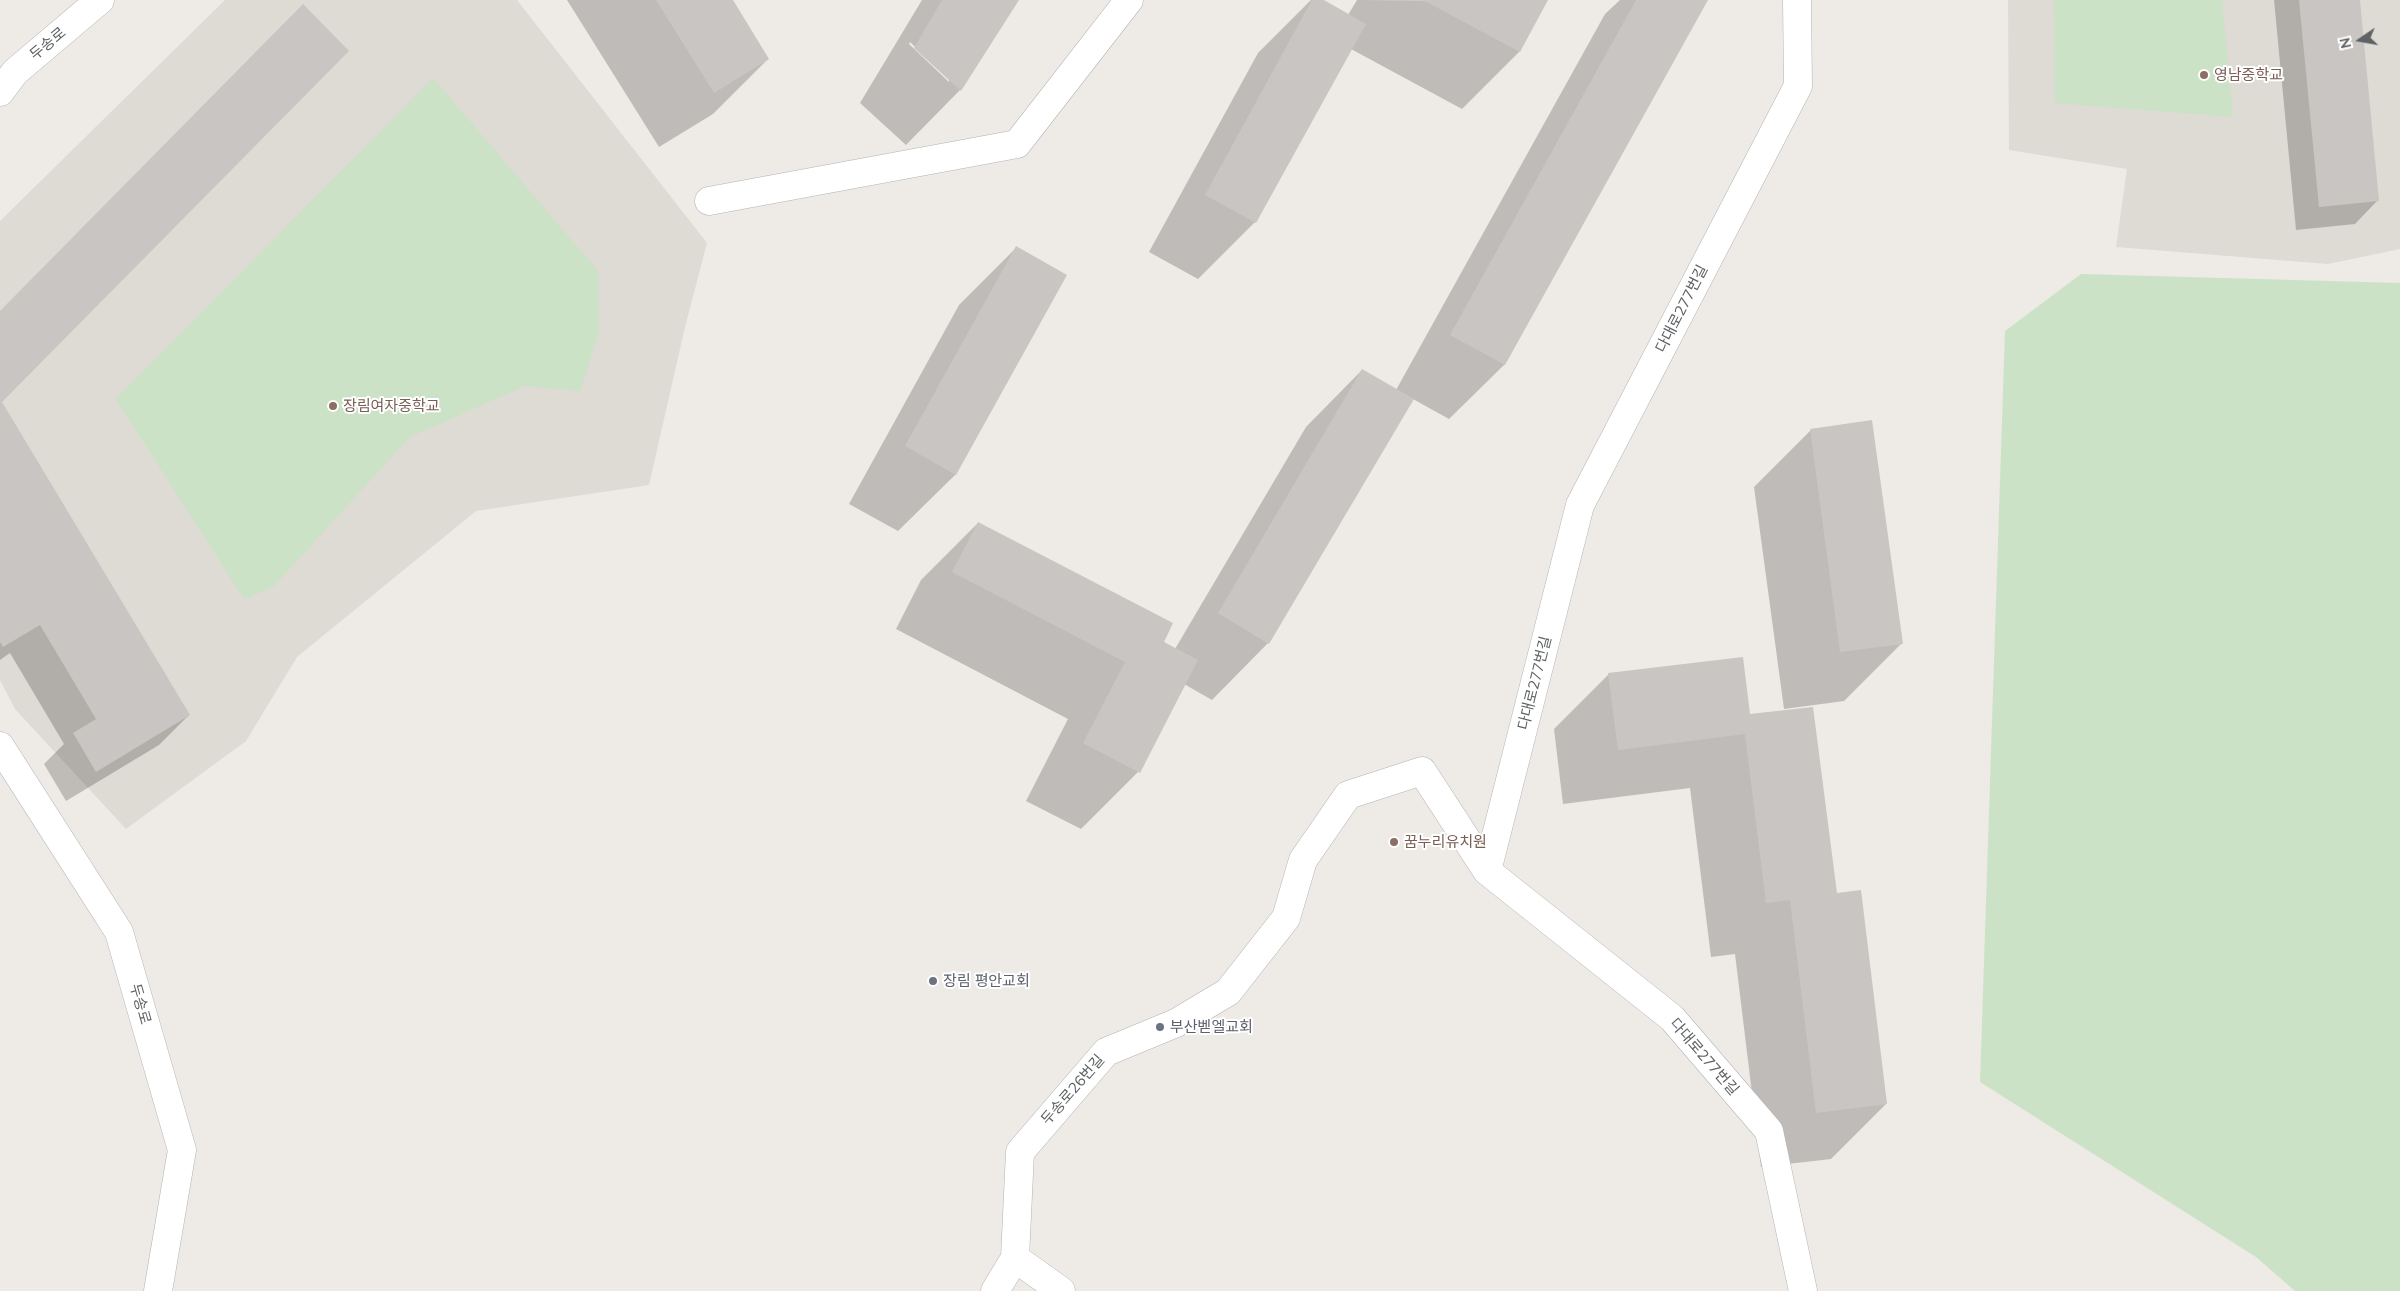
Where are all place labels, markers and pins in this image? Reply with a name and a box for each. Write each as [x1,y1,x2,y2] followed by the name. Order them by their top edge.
[2214,66,2283,84] place label: 영남중학교
[2198,69,2210,81] marker: 영남중학교
[343,397,440,415] place label: 장림여자중학교
[327,400,339,412] marker: 장림여자중학교
[1404,833,1487,851] place label: 꿈누리유치원
[1388,836,1400,848] marker: 꿈누리유치원
[943,972,1030,990] place label: 장림 평안교회
[927,975,939,987] marker: 장림 평안교회
[1170,1018,1253,1036] place label: 부산벧엘교회
[1154,1021,1166,1033] marker: 부산벧엘교회

